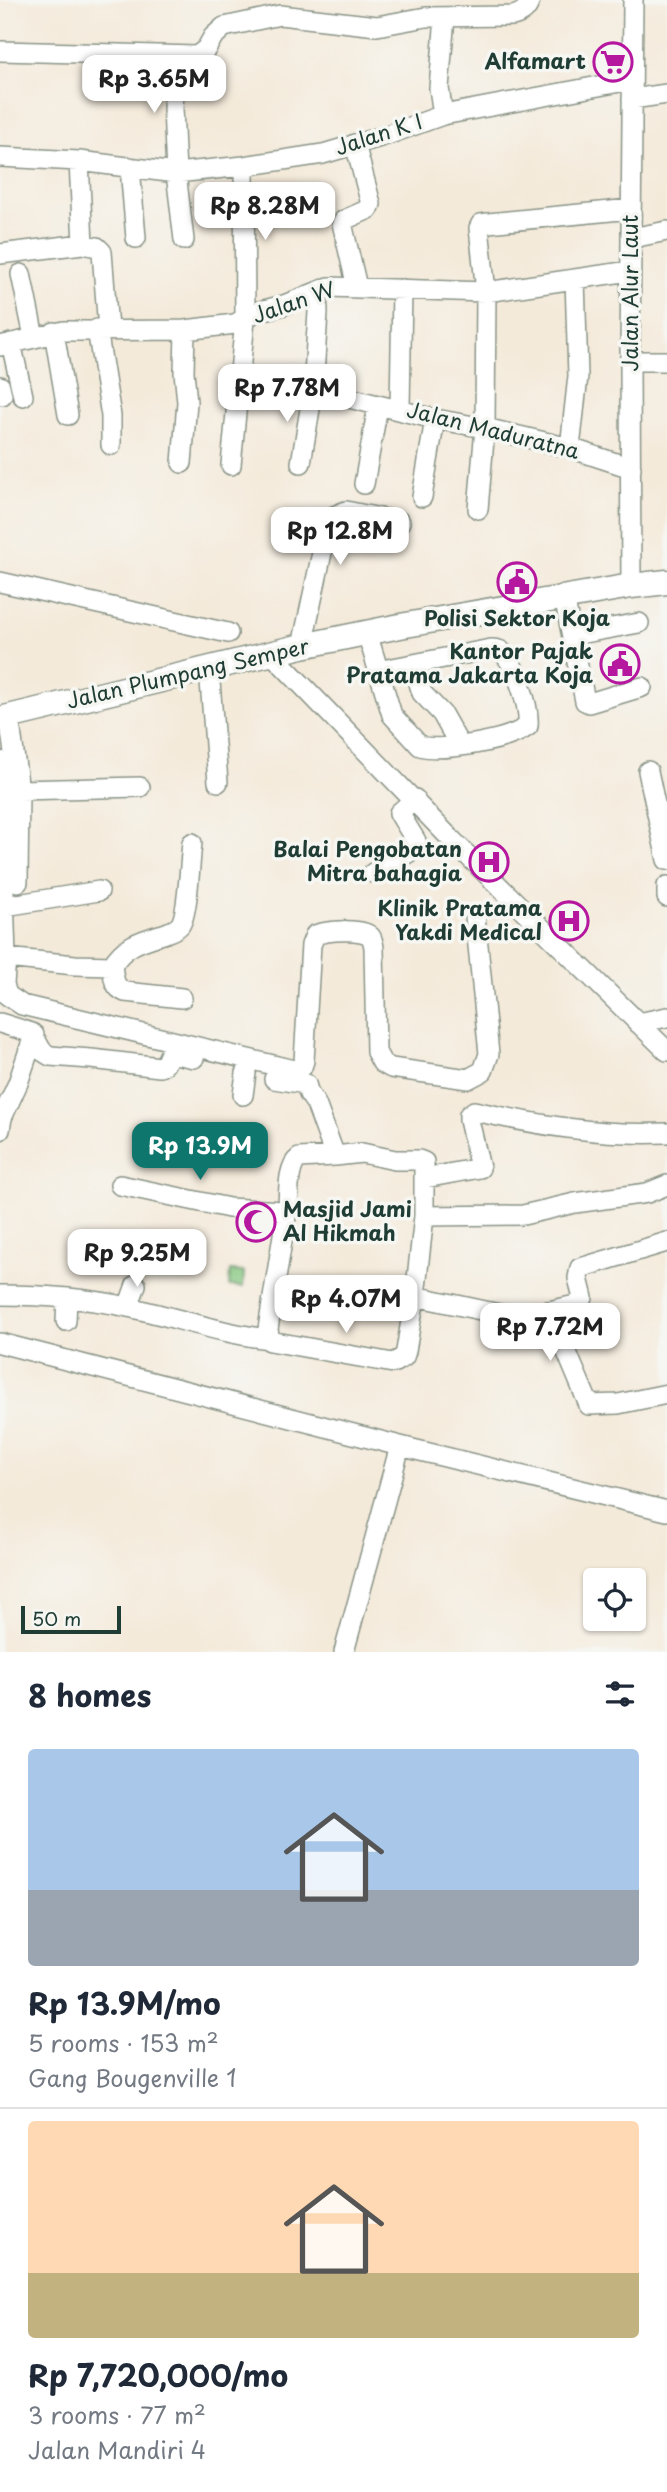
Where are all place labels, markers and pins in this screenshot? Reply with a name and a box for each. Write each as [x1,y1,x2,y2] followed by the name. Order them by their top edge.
[592,41,634,83] supermarket icon: Alfamart
[485,44,586,76] place label: Alfamart
[82,55,226,115] pin: Rp 3.65M
[193,182,337,242] pin: Rp 8.28M
[215,364,359,424] pin: Rp 7.78M
[268,508,412,567] pin: Rp 12.8M
[496,561,538,603] public building icon: Polisi Sektor Koja
[424,601,610,633] place label: Polisi Sektor Koja
[346,634,593,690] place label: Kantor Pajak Pratama Jakarta Koja
[599,643,641,685] public building icon: Kantor Pajak Pratama Jakarta Koja
[273,832,463,888] place label: Balai Pengobatan Mitra bahagia
[468,841,510,883] hospital icon: Balai Pengobatan Mitra bahagia
[377,891,542,947] place label: Klinik Pratama Yakdi Medical
[548,900,590,942] hospital icon: Klinik Pratama Yakdi Medical
[128,1122,272,1182] pin: Rp 13.9M
[283,1192,412,1248] place label: Masjid Jami Al Hikmah
[235,1201,277,1243] mosque icon: Masjid Jami Al Hikmah
[65,1230,209,1289] pin: Rp 9.25M
[274,1276,418,1335] pin: Rp 4.07M
[478,1304,622,1363] pin: Rp 7.72M

